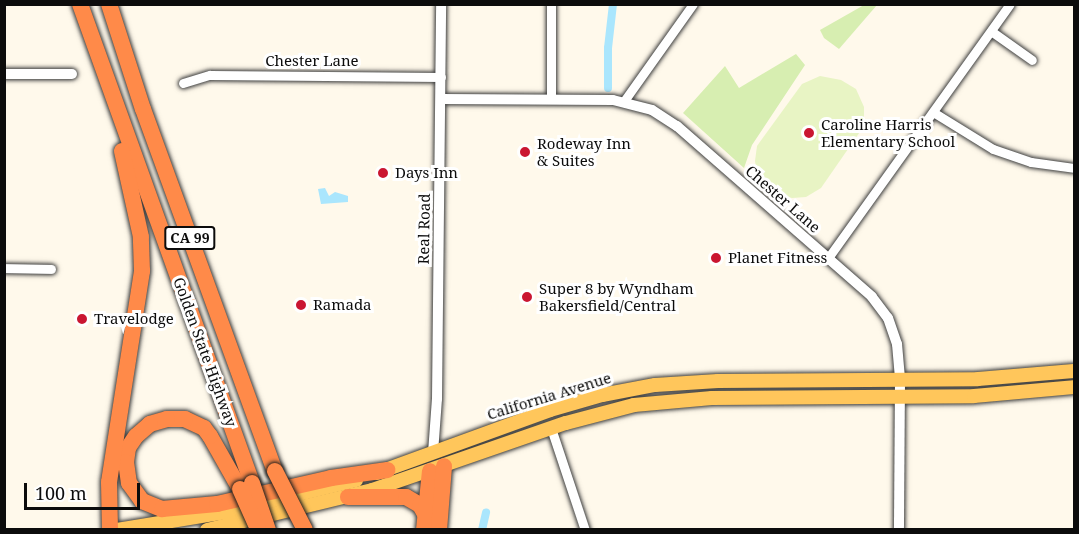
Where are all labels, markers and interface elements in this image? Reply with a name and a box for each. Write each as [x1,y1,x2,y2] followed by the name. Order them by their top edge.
[265,52,359,70] street label: Chester Lane
[821,115,955,150] place label: Caroline Harris Elementary School
[802,126,816,140] marker: Caroline Harris Elementary School
[537,134,631,169] place label: Rodeway Inn & Suites
[518,145,532,159] marker: Rodeway Inn & Suites
[742,162,824,236] street label: Chester Lane
[395,164,458,182] place label: Days Inn
[376,166,390,180] marker: Days Inn
[414,193,434,265] street label: Real Road
[163,227,217,249] road number: CA 99
[728,249,827,267] place label: Planet Fitness
[709,251,723,265] marker: Planet Fitness
[170,275,240,429] street label: Golden State Highway
[539,279,694,314] place label: Super 8 by Wyndham Bakersfield/Central
[520,290,534,304] marker: Super 8 by Wyndham Bakersfield/Central
[313,296,372,314] place label: Ramada
[294,298,308,312] marker: Ramada
[94,310,174,328] place label: Travelodge
[75,312,89,326] marker: Travelodge
[485,369,613,423] street label: California Avenue
[27,471,142,509] scale bar
[35,481,87,505] text: 100 m

